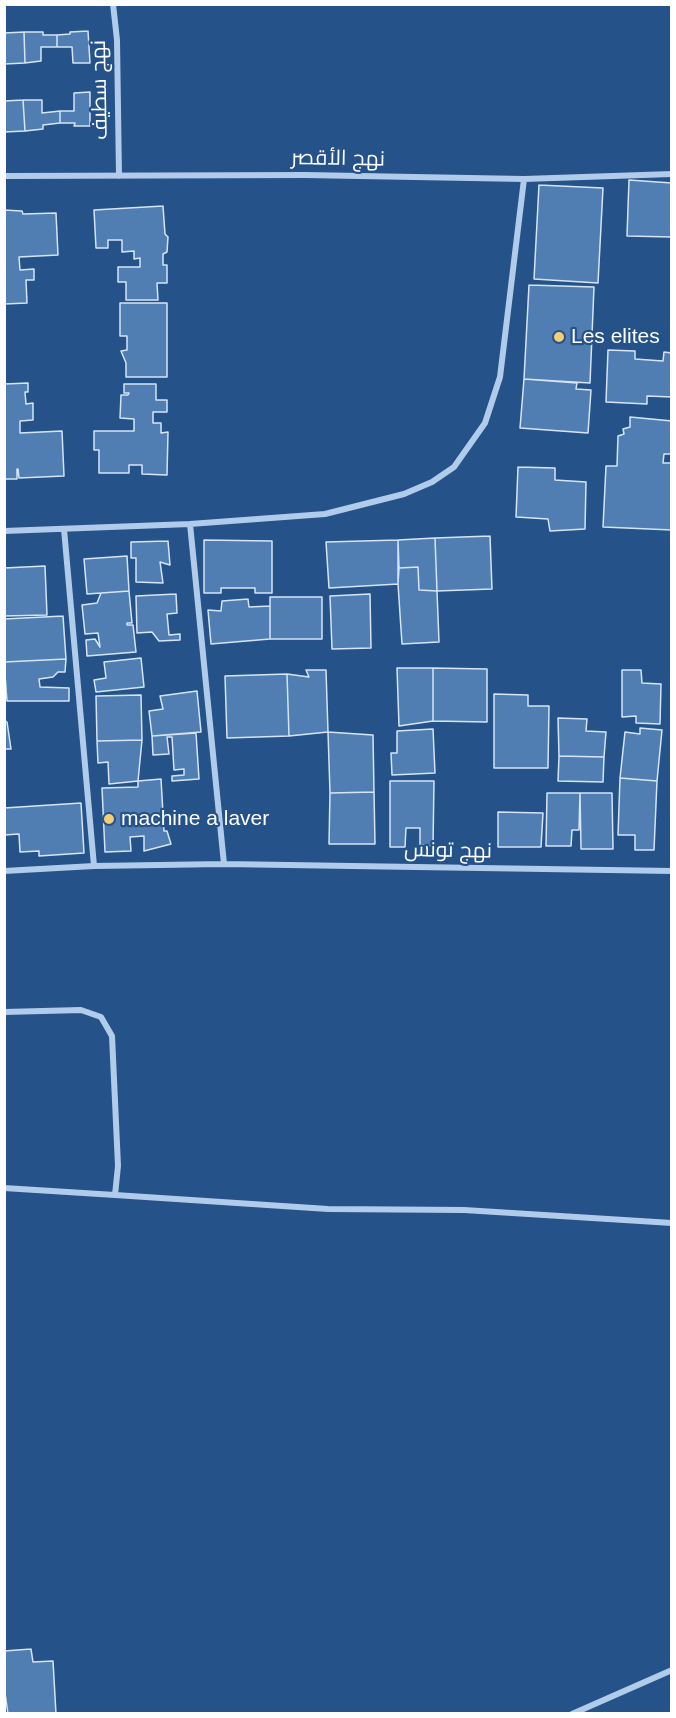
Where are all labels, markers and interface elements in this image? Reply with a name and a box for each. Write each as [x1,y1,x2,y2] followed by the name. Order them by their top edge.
[87,40,113,140] street label: نهج سطيف
[291,146,385,172] street label: نهج الأقصر
[571,324,660,350] place label: Les elites
[552,330,566,344] marker: Les elites
[121,806,269,832] place label: machine a laver
[102,812,116,826] marker: machine a laver
[404,838,492,864] street label: نهج تونس

